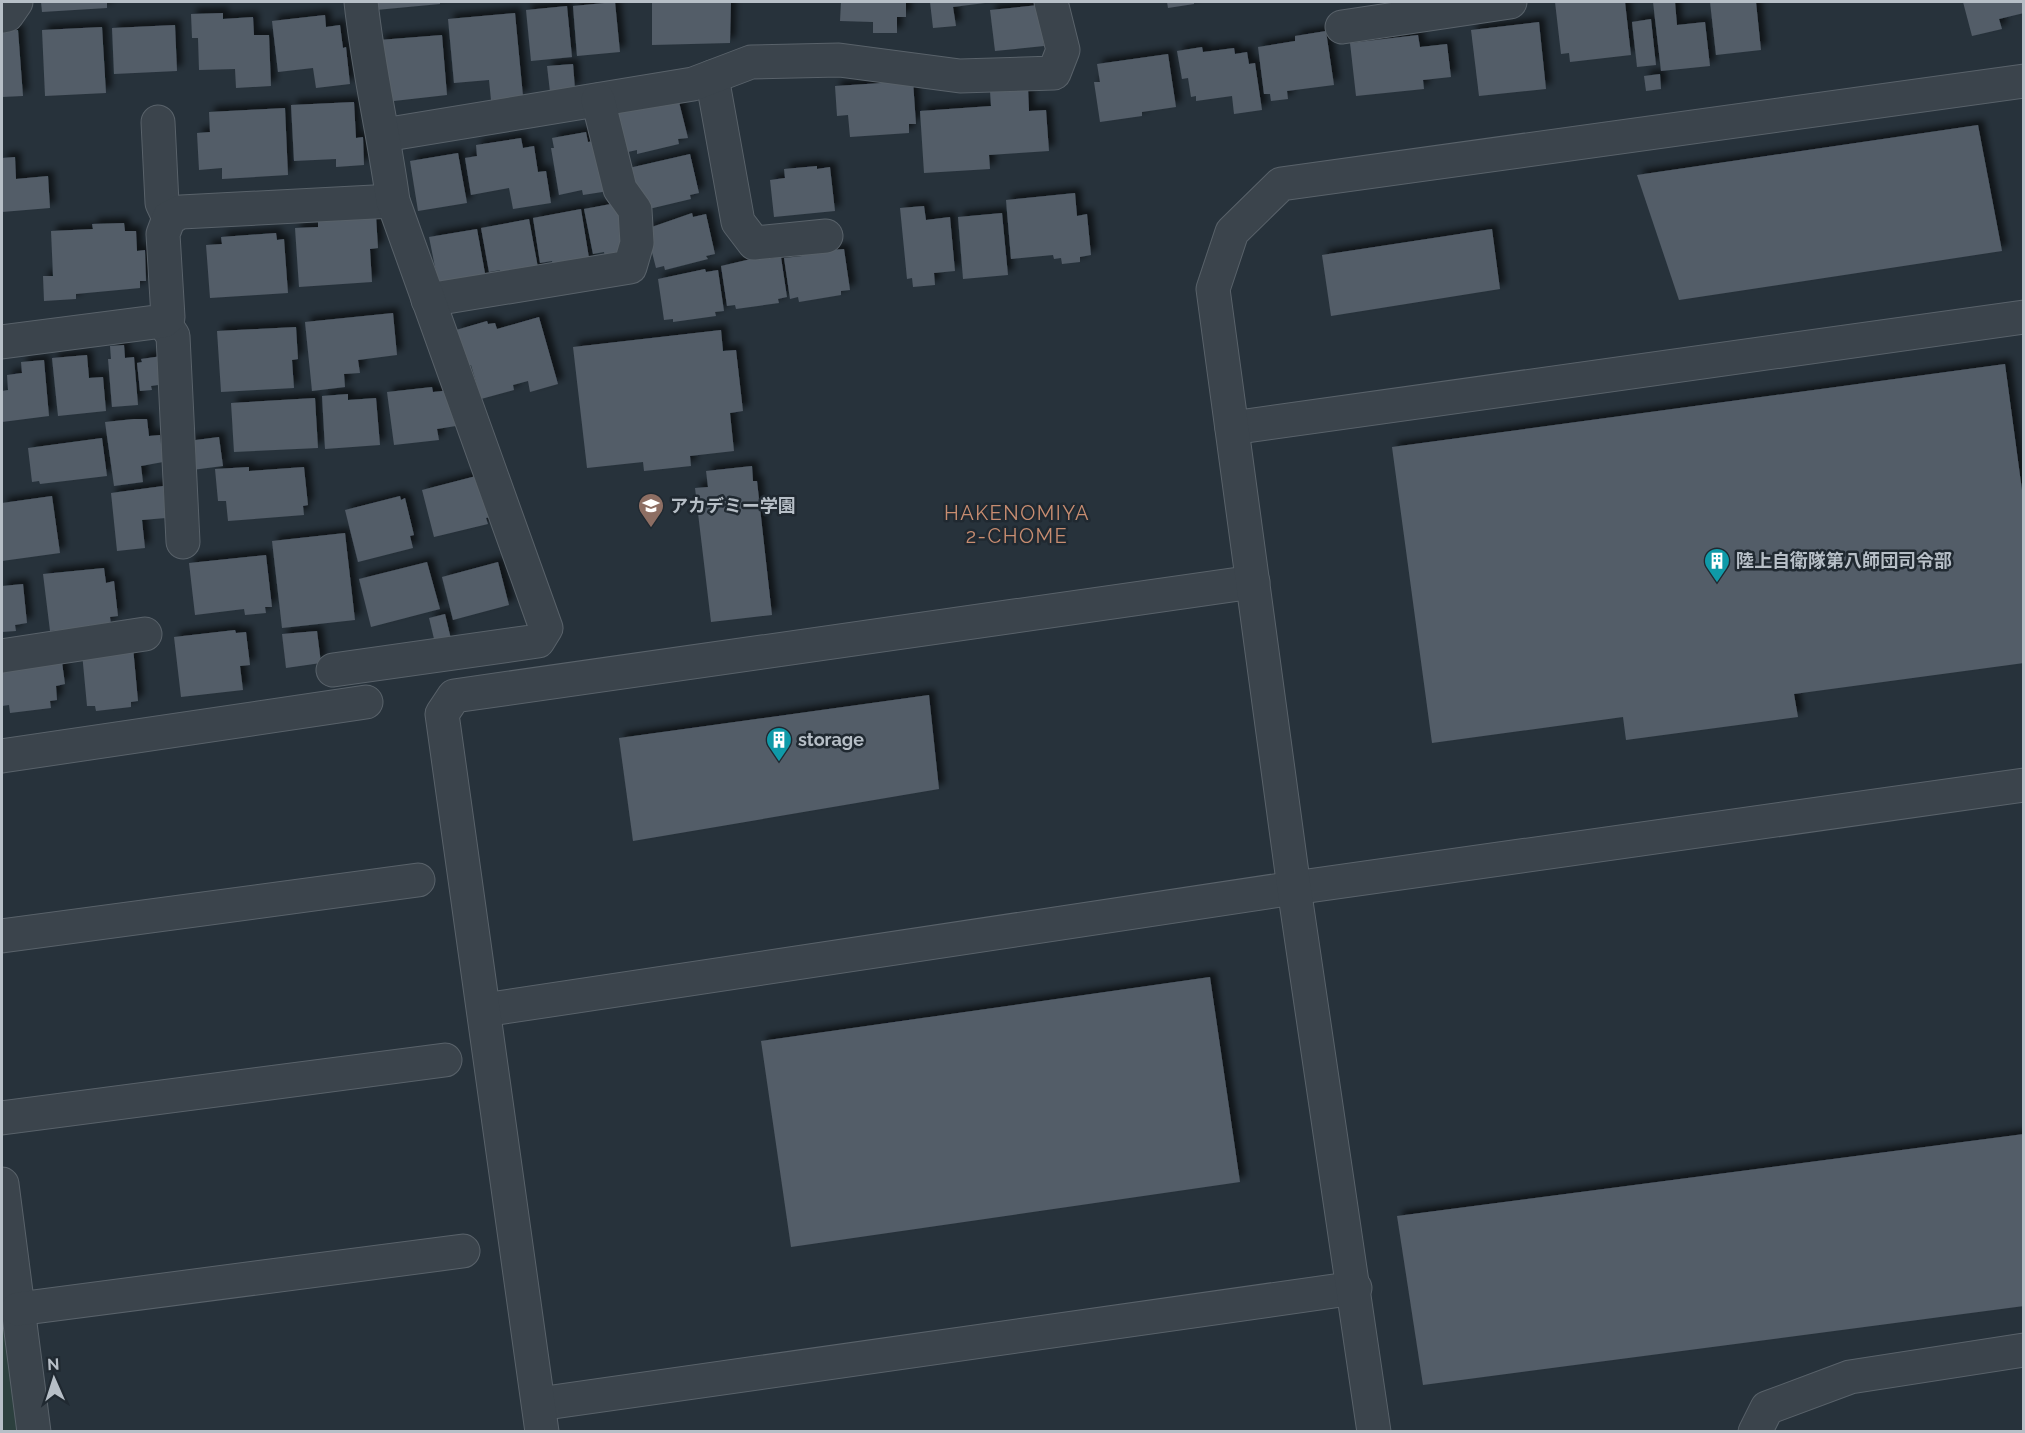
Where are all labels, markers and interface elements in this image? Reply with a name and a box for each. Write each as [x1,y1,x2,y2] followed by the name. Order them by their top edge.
[636,491,666,529] school or university icon: アカデミー学園
[670,495,796,516] place label: アカデミー学園
[944,501,1090,548] district label: HAKENOMIYA 2-CHOME
[1702,546,1732,584] building icon: 陸上自衛隊第八師団司令部
[1736,550,1952,571] place label: 陸上自衛隊第八師団司令部
[764,725,794,763] building icon: storage
[798,729,864,750] place label: storage
[24,1349,84,1409] north arrow
[47,1355,60,1374] text: N

